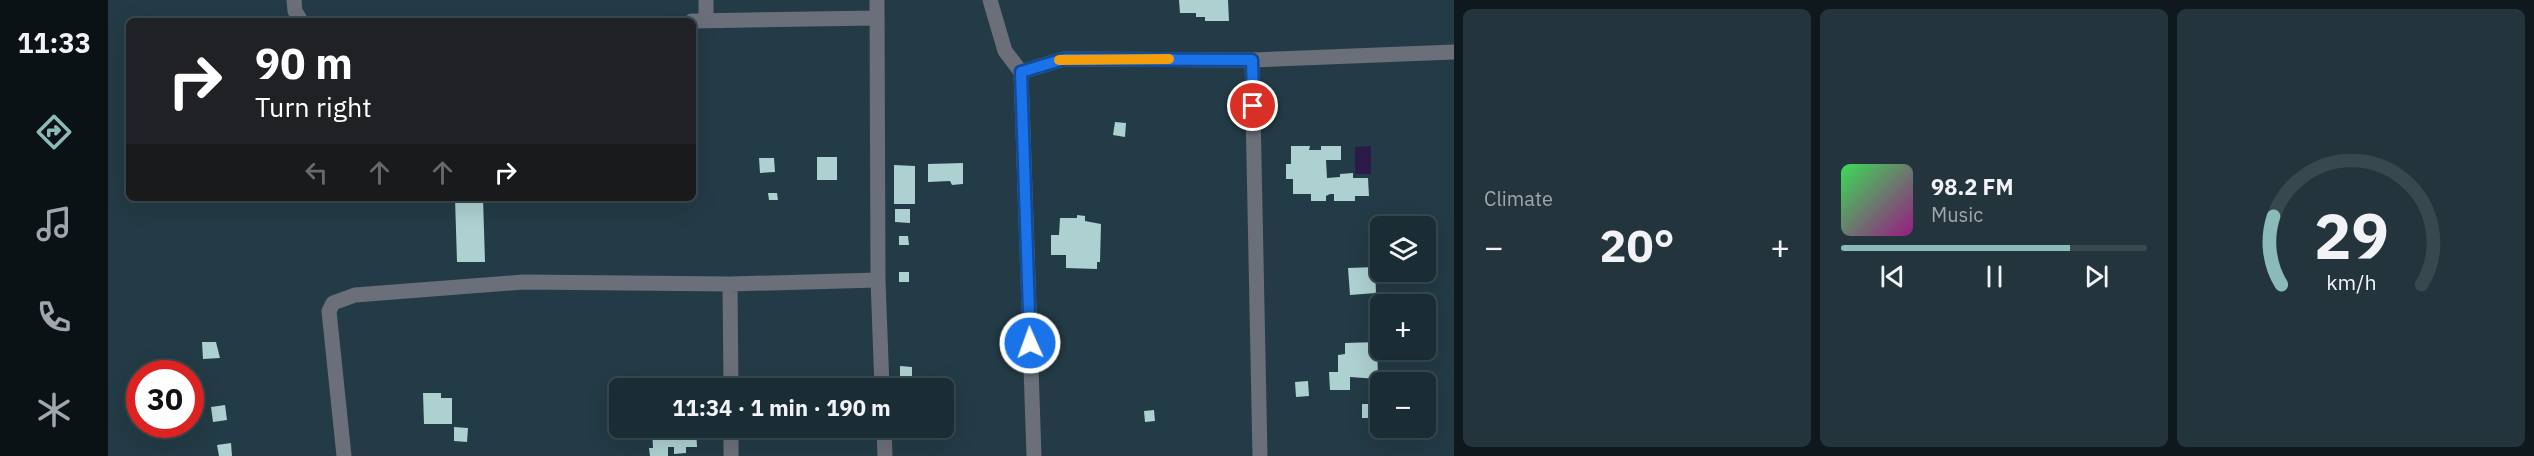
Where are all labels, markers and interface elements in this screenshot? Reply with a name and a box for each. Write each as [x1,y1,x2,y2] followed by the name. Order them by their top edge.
[17,25,91,60] text: 11:33
[255,36,353,91] text: 90 m
[156,42,234,120] icon: right
[1227,80,1278,131] pin
[255,89,372,124] text: Turn right
[1236,89,1269,122] icon: arrive
[33,111,75,153] icon: directions
[300,156,333,189] icon: left
[363,156,396,189] icon: ahead
[426,156,459,189] icon: ahead
[489,156,522,189] icon: right
[1931,172,2014,201] text: 98.2 FM
[1484,185,1553,212] text: Climate
[2314,195,2388,276] text: 29
[1931,201,1983,228] text: Music
[33,203,75,245] icon: music
[1370,216,1436,438] map controls
[1370,216,1436,282] button: layers
[1599,216,1675,274] text: 20°
[1484,225,1504,268] text: −
[1770,225,1790,268] text: +
[1876,260,1909,293] icon: previous
[1978,260,2011,293] icon: pause
[2080,260,2113,293] icon: next
[2326,268,2376,296] text: km/h
[1370,294,1436,360] button: +
[33,296,75,338] icon: phone
[998,311,1062,375] position arrow
[126,360,204,438] speed limit sign: 30
[1370,372,1436,438] button: −
[33,389,75,431] icon: climate
[672,393,891,422] text: 11:34 · 1 min · 190 m

